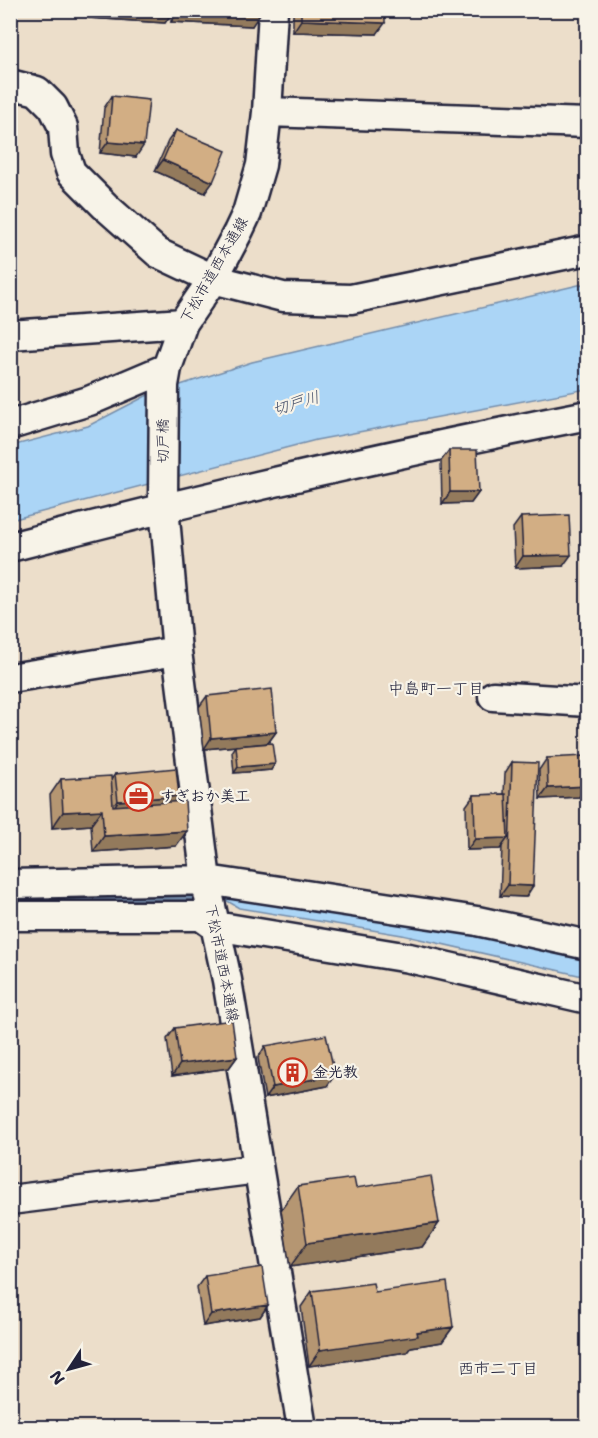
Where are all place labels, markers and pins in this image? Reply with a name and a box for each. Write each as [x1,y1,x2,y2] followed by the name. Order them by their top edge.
[123,780,155,812] office icon: すぎおか美工
[160,786,250,806] place label: すぎおか美工
[276,1056,308,1088] building icon: 金光教
[313,1062,358,1082] place label: 金光教

